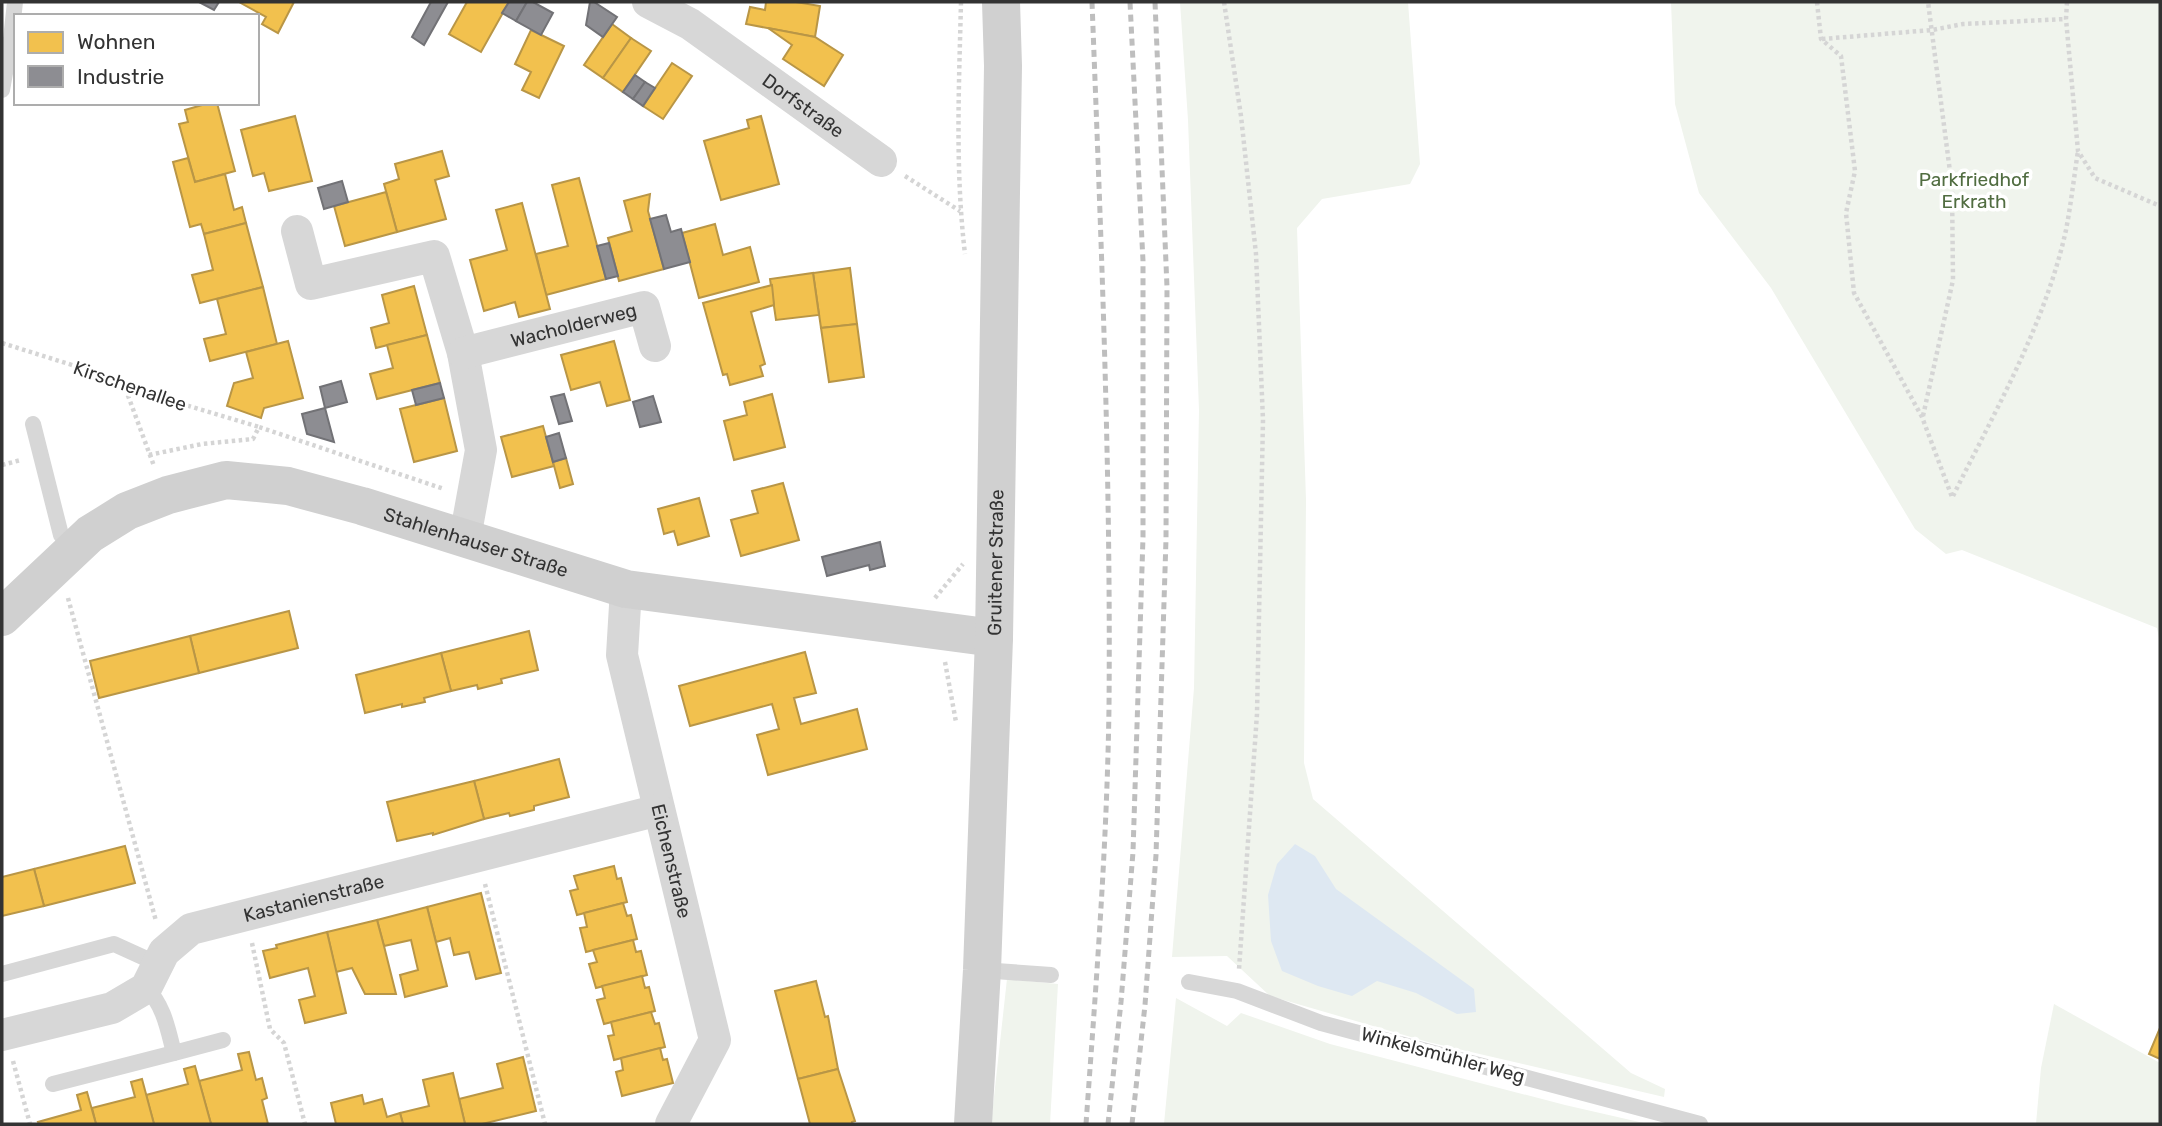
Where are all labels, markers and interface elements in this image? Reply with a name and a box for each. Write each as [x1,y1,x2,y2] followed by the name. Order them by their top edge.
[14,14,259,105] legend
[77,29,155,54] text: Wohnen
[77,64,164,89] text: Industrie
[758,68,849,142] street label: Dorfstraße
[1919,168,2030,213] park label: Parkfriedhof Erkrath
[508,298,639,352] street label: Wacholderweg
[70,356,190,416] street label: Kirschenallee
[983,489,1008,636] street label: Gruitener Straße
[381,502,571,582] street label: Stahlenhauser Straße
[647,801,697,920] street label: Eichenstraße
[241,869,386,927] street label: Kastanienstraße
[1359,1022,1527,1088] street label: Winkelsmühler Weg

